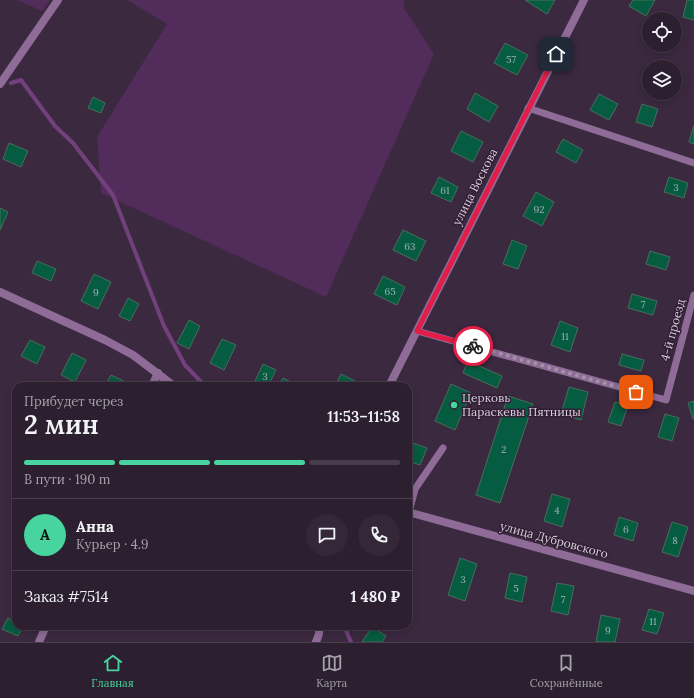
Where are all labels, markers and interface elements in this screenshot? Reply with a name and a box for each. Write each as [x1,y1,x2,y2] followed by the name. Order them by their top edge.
[642,12,682,100] map controls
[642,12,682,52] button: locate
[539,37,573,71] pin
[545,43,567,65] icon: home
[506,53,516,66] house number: 57
[642,60,682,100] button: layers
[449,146,500,228] street label: улица Воскова
[673,181,679,194] house number: 3
[440,184,450,197] house number: 61
[533,203,545,216] house number: 92
[404,240,416,253] house number: 63
[384,285,396,298] house number: 65
[93,286,99,299] house number: 9
[657,297,688,363] street label: 4-й проезд
[641,298,646,311] house number: 7
[453,326,493,366] courier
[561,330,569,343] house number: 11
[462,335,484,357] icon: bike
[262,370,268,383] house number: 3
[619,375,653,409] pin
[625,381,647,403] icon: bag
[462,390,581,419] place label: Церковь Параскевы Пятницы
[24,393,123,410] text: Прибудет через
[449,400,459,410] marker: Церковь Параскевы Пятницы
[327,407,400,426] text: 11:53–11:58
[24,408,99,441] text: 2 мин
[501,443,507,456] house number: 2
[24,471,110,488] text: В пути · 190 m
[554,504,560,517] house number: 4
[306,514,348,556] button: chat
[358,514,400,556] button: phone
[76,517,114,536] text: Анна
[498,518,610,561] street label: улица Дубровского
[623,523,629,536] house number: 6
[40,525,50,544] text: А
[672,534,678,547] house number: 8
[76,536,148,553] text: Курьер · 4.9
[460,573,466,586] house number: 3
[513,582,519,595] house number: 5
[24,587,109,606] text: Заказ #7514
[350,587,400,606] text: 1 480 ₽
[561,593,566,606] house number: 7
[649,615,657,628] house number: 11
[605,624,611,637] house number: 9
[91,652,134,690] tab: Главная
[316,652,347,690] tab: Карта
[530,652,603,690] tab: Сохранённые

